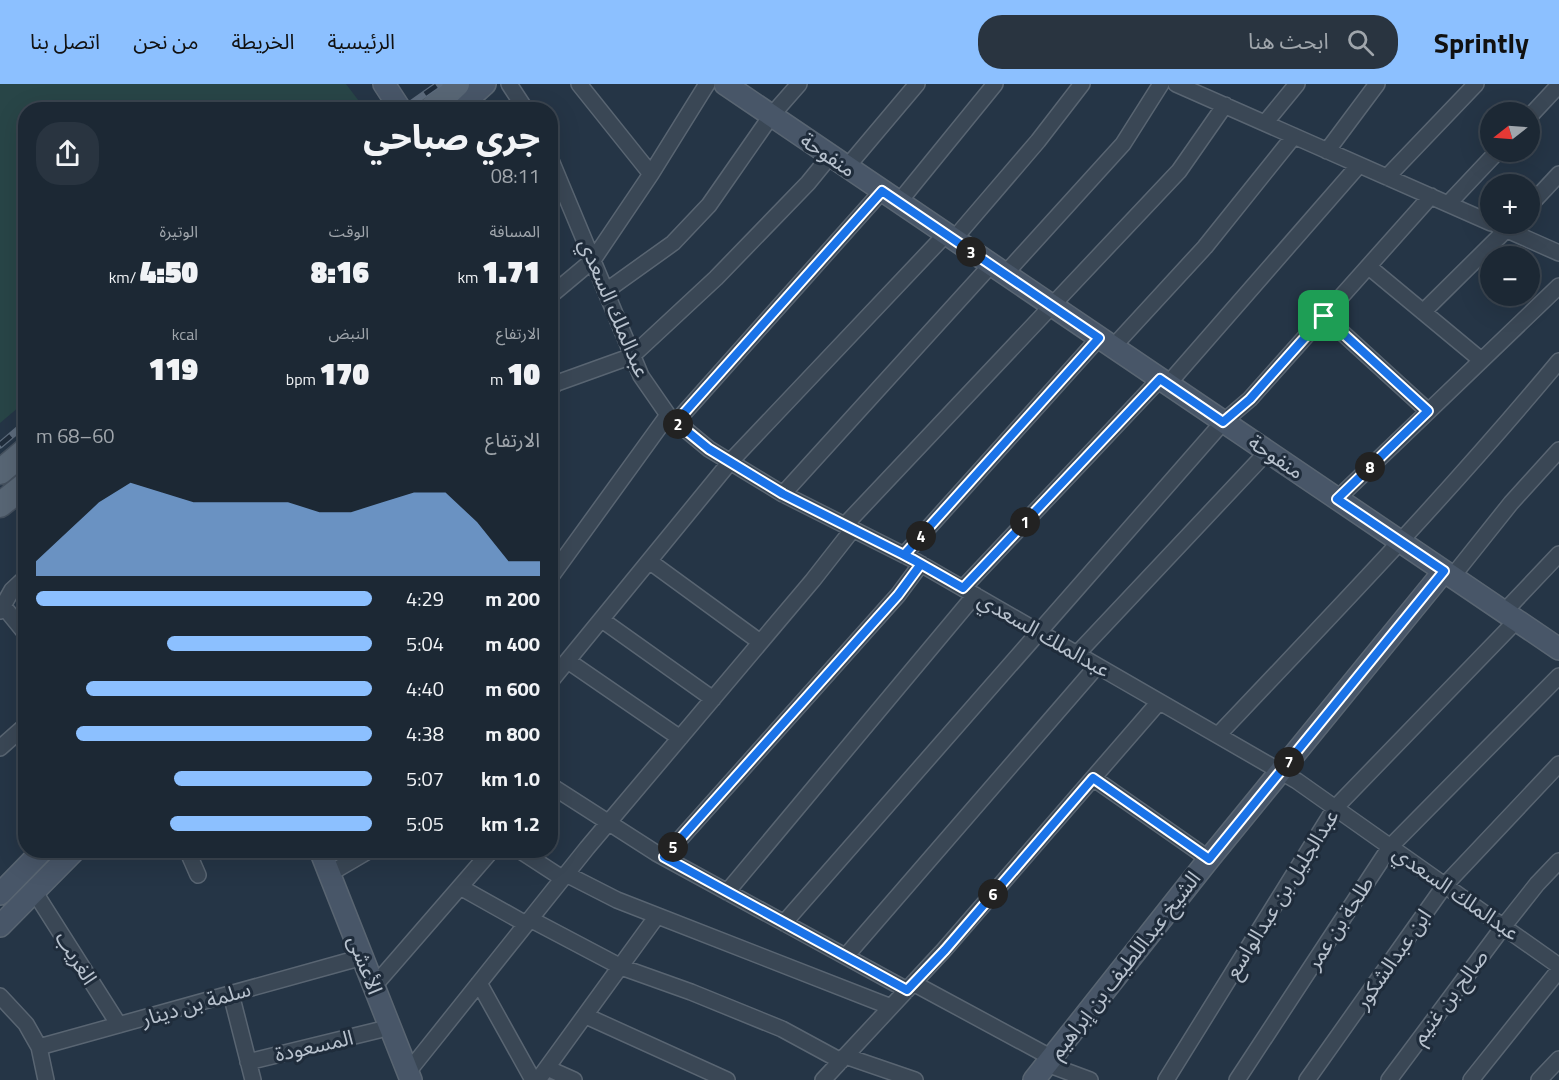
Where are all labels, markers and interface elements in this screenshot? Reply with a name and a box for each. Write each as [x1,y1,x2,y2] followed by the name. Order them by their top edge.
[978,15,1398,69] search box
[1434,21,1529,64] text: Sprintly
[1248,24,1329,58] text: ابحث هنا
[30,25,100,57] text: اتصل بنا
[133,25,198,57] text: من نحن
[231,25,294,57] text: الخريطة
[327,25,395,57] text: الرئيسية
[1344,26,1377,59] icon: search
[1480,102,1540,162] north arrow
[1480,102,1540,306] map controls
[363,112,540,162] text: جري صباحي
[36,122,99,185] button: share
[794,124,863,185] street label: منفوحة
[491,160,540,191] text: 08:11
[1480,174,1540,234] button: +
[160,219,198,243] text: الوتيرة
[329,219,369,243] text: الوقت
[490,219,540,243] text: المسافة
[570,233,659,382] street label: عبدالملك السعدي
[956,237,986,267] pin: 3
[967,240,975,264] text: 3
[1480,246,1540,306] button: −
[140,249,198,295] text: 4:50
[311,249,369,295] text: 8:16
[482,249,540,295] text: 1.71
[109,265,140,289] text: /km
[457,265,482,289] text: km
[1298,290,1349,341] pin
[1307,299,1340,332] icon: arrive
[328,321,369,345] text: النبض
[496,321,540,345] text: الارتفاع
[172,322,198,346] text: kcal
[149,346,198,392] text: 119
[320,351,369,397] text: 170
[507,351,540,397] text: 10
[286,367,320,391] text: bpm
[490,367,507,391] text: m
[663,409,693,439] pin: 2
[674,412,682,436] text: 2
[36,420,115,451] text: 60–68 m
[485,424,540,455] text: الارتفاع
[1242,426,1311,487] street label: منفوحة
[1355,452,1385,482] pin: 8
[1366,455,1374,479] text: 8
[1010,507,1040,537] pin: 1
[1021,510,1029,534] text: 1
[906,521,936,551] pin: 4
[917,524,925,548] text: 4
[406,583,444,614] text: 4:29
[485,583,540,614] text: 200 m
[972,583,1117,686] street label: عبدالملك السعدي
[406,628,444,659] text: 5:04
[485,628,540,659] text: 400 m
[406,673,444,704] text: 4:40
[485,673,540,704] text: 600 m
[406,718,444,749] text: 4:38
[485,718,540,749] text: 800 m
[1274,747,1304,777] pin: 7
[1285,750,1293,774] text: 7
[406,763,444,794] text: 5:07
[481,763,540,794] text: 1.0 km
[1216,803,1346,984] street label: عبدالجليل بن عبدالواسع
[406,808,444,839] text: 5:05
[481,808,540,839] text: 1.2 km
[658,832,688,862] pin: 5
[669,835,677,859] text: 5
[1386,837,1526,949] street label: عبدالملك السعدي
[1040,863,1208,1065] street label: الشيخ عبداللطيف بن إبراهيم
[1297,870,1381,976] street label: طلحة بن عمر
[978,879,1008,909] pin: 6
[989,882,997,906] text: 6
[1345,902,1439,1016] street label: ابن عبدالشكور
[48,924,106,991] street label: الغريب
[340,930,392,999] street label: الأعشى
[1403,942,1496,1051] street label: صالح بن غنيم
[136,972,254,1034] street label: سلمة بن دينار
[271,1020,356,1070] street label: المسعودة

